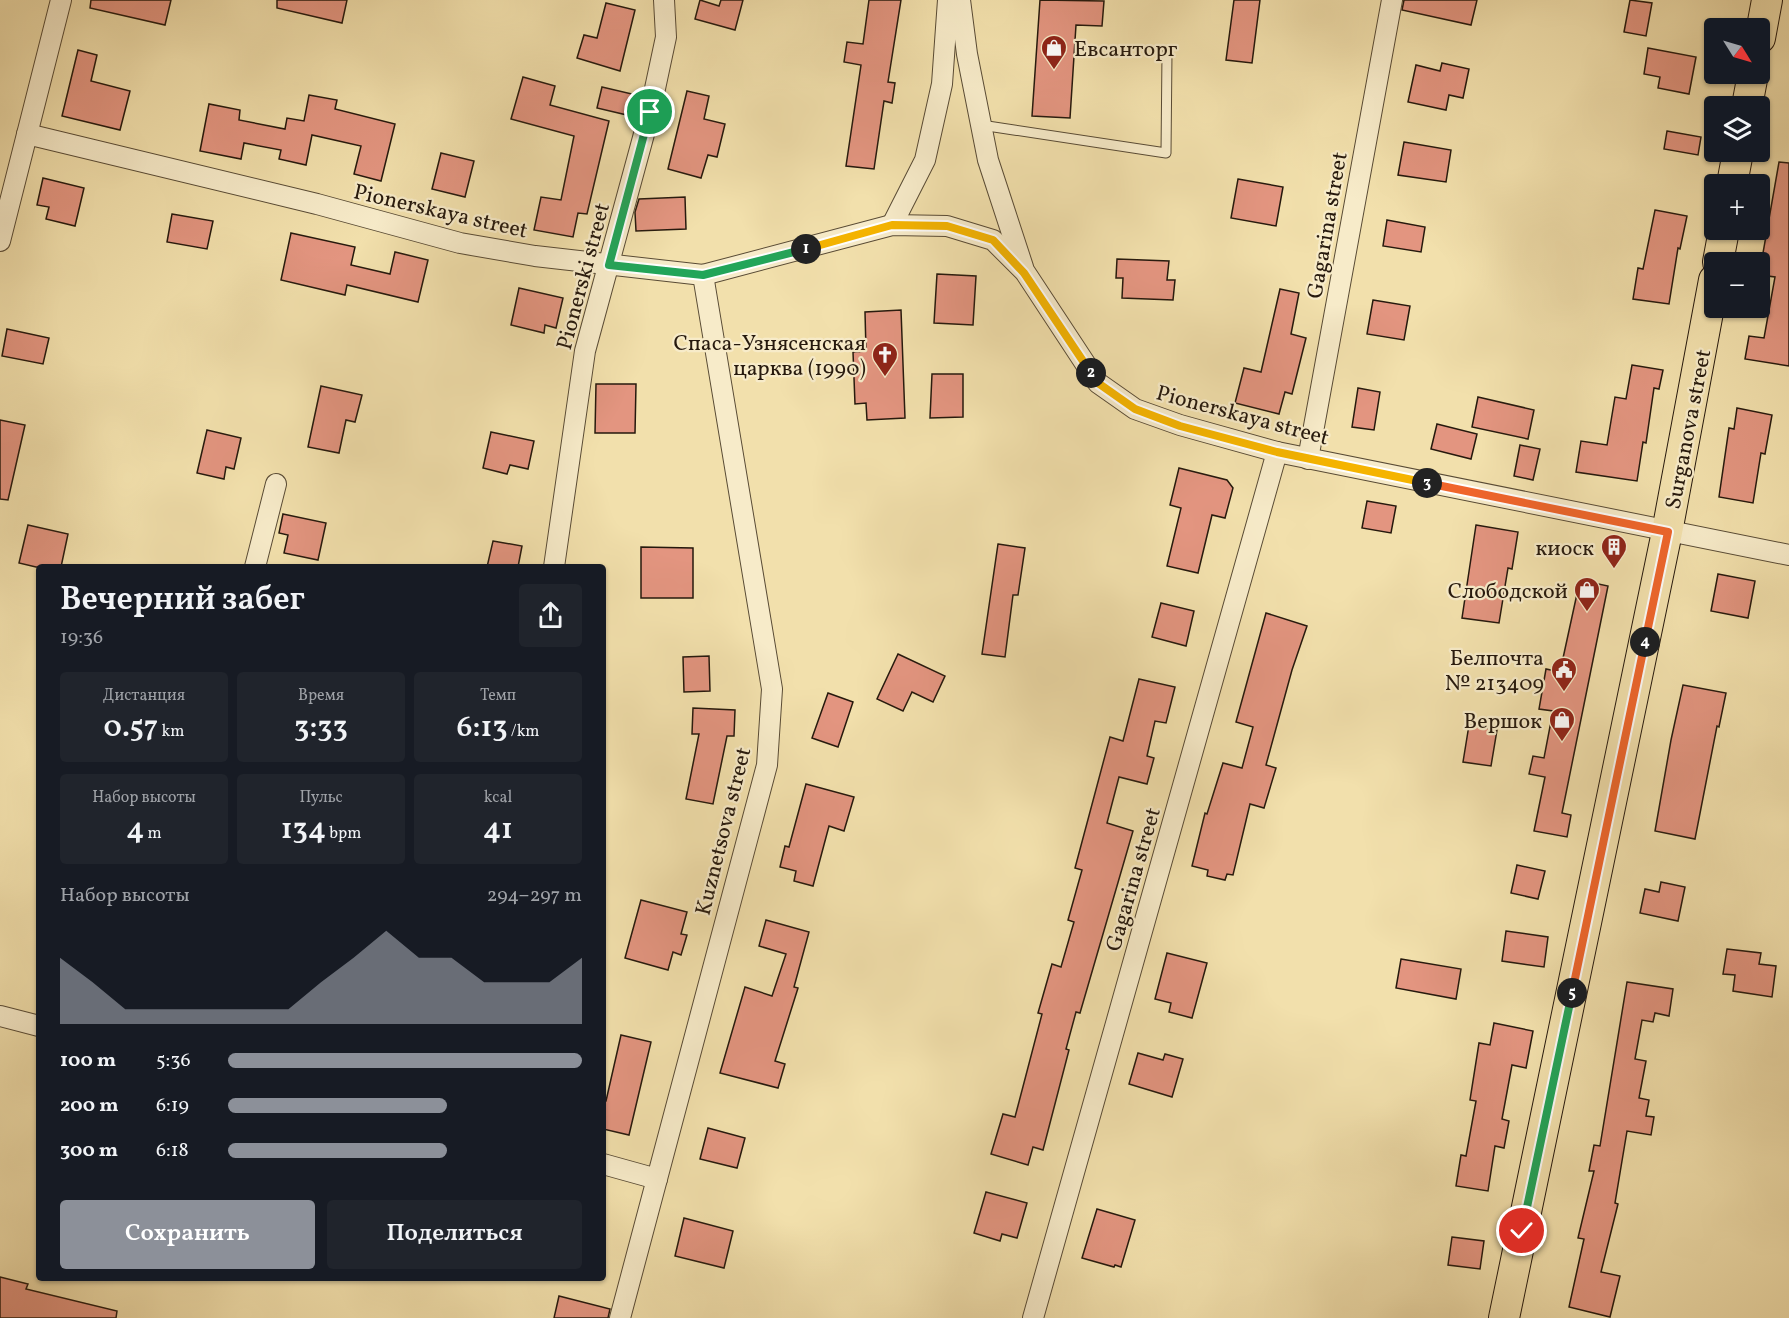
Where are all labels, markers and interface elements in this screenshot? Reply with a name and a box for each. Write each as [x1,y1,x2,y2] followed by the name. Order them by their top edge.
[1704,18,1770,84] north arrow
[1704,18,1770,318] map controls
[1039,33,1069,71] shop icon: Евсанторг
[1074,35,1178,66] place label: Евсанторг
[624,86,675,137] pin
[633,95,666,128] icon: arrive
[1704,96,1770,162] button: layers
[1300,149,1357,301] street label: Gagarina street
[1704,174,1770,240] button: +
[350,177,531,248] street label: Pionerskaya street
[550,199,619,354] street label: Pionerski street
[791,234,821,264] pin: 1
[803,238,809,260] text: 1
[1704,252,1770,318] button: −
[674,329,866,385] place label: Спаса-Узнясенская царква (1990)
[870,340,900,378] church icon: Спаса-Узнясенская царква (1990)
[1659,346,1720,512] street label: Surganova street
[1076,358,1106,388] pin: 2
[1087,362,1095,384] text: 2
[1152,378,1332,454] street label: Pionerskaya street
[1412,468,1442,498] pin: 3
[1423,472,1431,494] text: 3
[1599,532,1629,570] building icon: киоск
[1536,534,1594,565] place label: киоск
[1572,575,1602,613] shop icon: Слободской
[1448,577,1568,608] place label: Слободской
[60,578,305,624] text: Вечерний забег
[519,584,582,647] button: share
[60,624,103,652] text: 19:36
[1630,627,1660,657] pin: 4
[1640,631,1650,653] text: 4
[1445,644,1544,700] place label: Белпочта № 213409
[1549,655,1579,693] public building icon: Белпочта № 213409
[103,685,185,707] text: Дистанция
[298,685,344,707] text: Время
[480,685,516,707] text: Темп
[1547,705,1577,743] shop icon: Вершок
[104,707,158,749] text: 0.57
[294,707,348,749] text: 3:33
[456,707,508,749] text: 6:13
[1464,707,1542,738] place label: Вершок
[158,721,184,743] text: km
[508,721,540,743] text: /km
[689,744,760,919] street label: Kuznetsova street
[92,787,196,809] text: Набор высоты
[299,787,343,809] text: Пульс
[484,787,512,809] text: kcal
[1099,804,1170,955] street label: Gagarina street
[126,809,144,851] text: 4
[281,809,326,851] text: 134
[483,809,513,851] text: 41
[144,823,162,845] text: m
[326,823,361,845] text: bpm
[60,882,190,910] text: Набор высоты
[487,882,582,910] text: 294–297 m
[1557,978,1587,1008] pin: 5
[1568,982,1576,1004] text: 5
[60,1047,116,1075] text: 100 m
[156,1047,191,1075] text: 5:36
[60,1092,118,1120] text: 200 m
[156,1092,189,1120] text: 6:19
[60,1137,118,1165] text: 300 m
[156,1137,189,1165] text: 6:18
[60,1200,315,1269] button: Сохранить
[327,1200,582,1269] button: Поделиться
[1496,1205,1547,1256] pin
[1505,1214,1538,1247] icon: check

